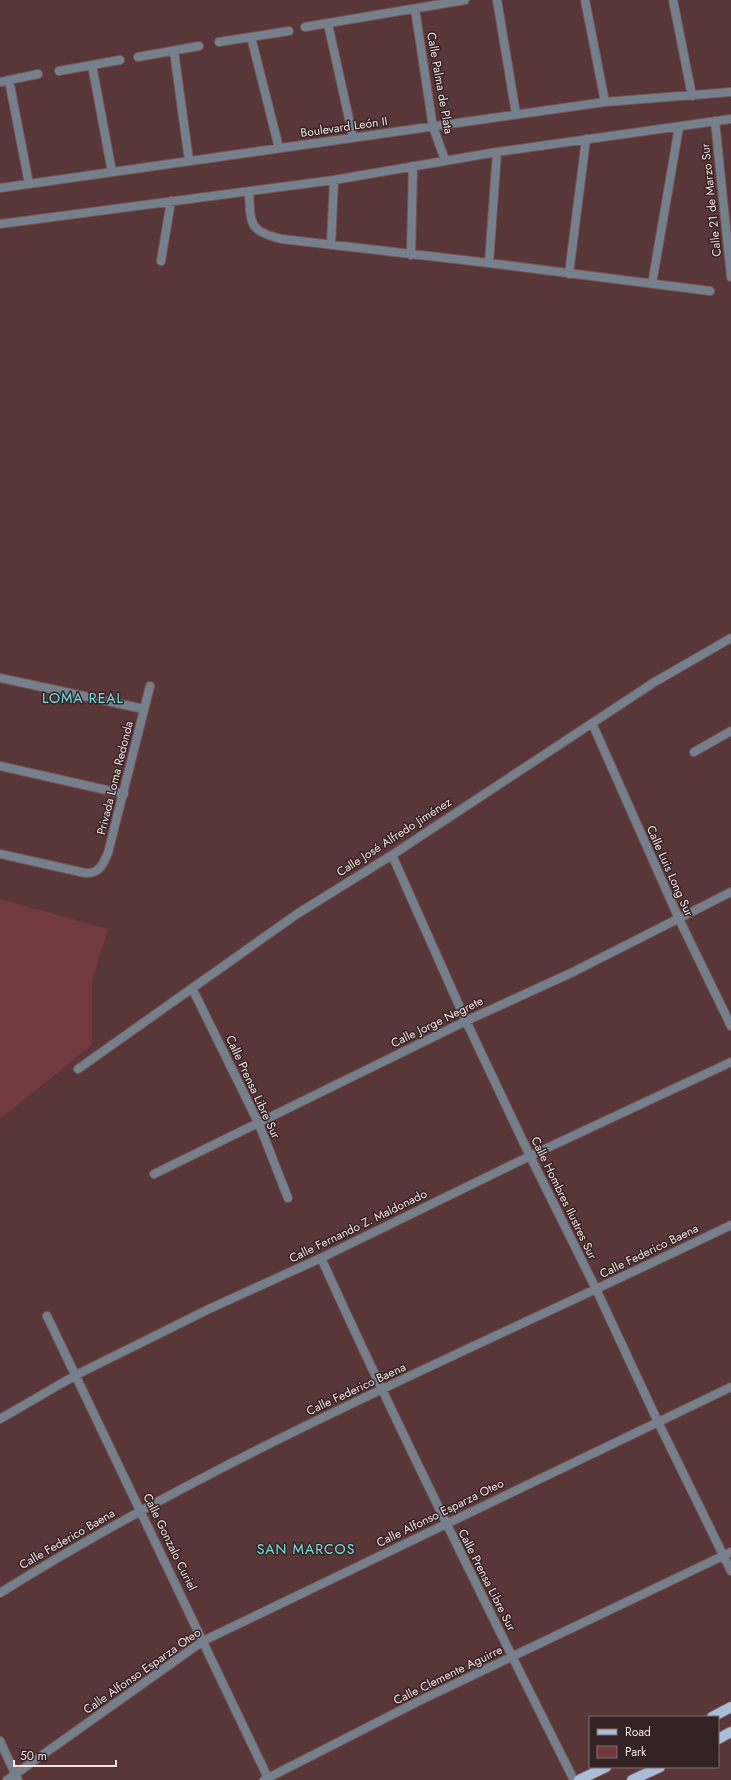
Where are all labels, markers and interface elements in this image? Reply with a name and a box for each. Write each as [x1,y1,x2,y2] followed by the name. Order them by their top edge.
[422,31,458,136] street label: Calle Palma de Plata
[299,112,389,142] street label: Boulevard León II
[696,141,726,258] street label: Calle 21 de Marzo Sur
[42,688,124,708] district label: LOMA REAL
[92,719,138,837] street label: Privada Loma Redonda
[333,793,455,881] street label: Calle José Alfredo Jiménez
[642,823,699,920] street label: Calle Luis Long Sur
[388,992,486,1052] street label: Calle Jorge Negrete
[221,1032,285,1142] street label: Calle Prensa Libre Sur
[526,1134,602,1263] street label: Calle Hombres Ilustres Sur
[286,1185,430,1267] street label: Calle Fernando Z. Maldonado
[597,1219,702,1283] street label: Calle Federico Baena
[303,1358,409,1420] street label: Calle Federico Baena
[373,1474,507,1552] street label: Calle Alfonso Esparza Oteo
[139,1490,201,1594] street label: Calle Gonzalo Curiel
[16,1504,118,1574] street label: Calle Federico Baena
[453,1526,521,1635] street label: Calle Prensa Libre Sur
[257,1539,355,1559] district label: SAN MARCOS
[80,1623,205,1718] street label: Calle Alfonso Esparza Oteo
[390,1641,506,1709] street label: Calle Clemente Aguirre
[589,1716,719,1768] legend
[625,1723,651,1741] text: Road
[14,1742,116,1768] scale bar
[625,1743,647,1761] text: Park
[20,1747,47,1765] text: 50 m

